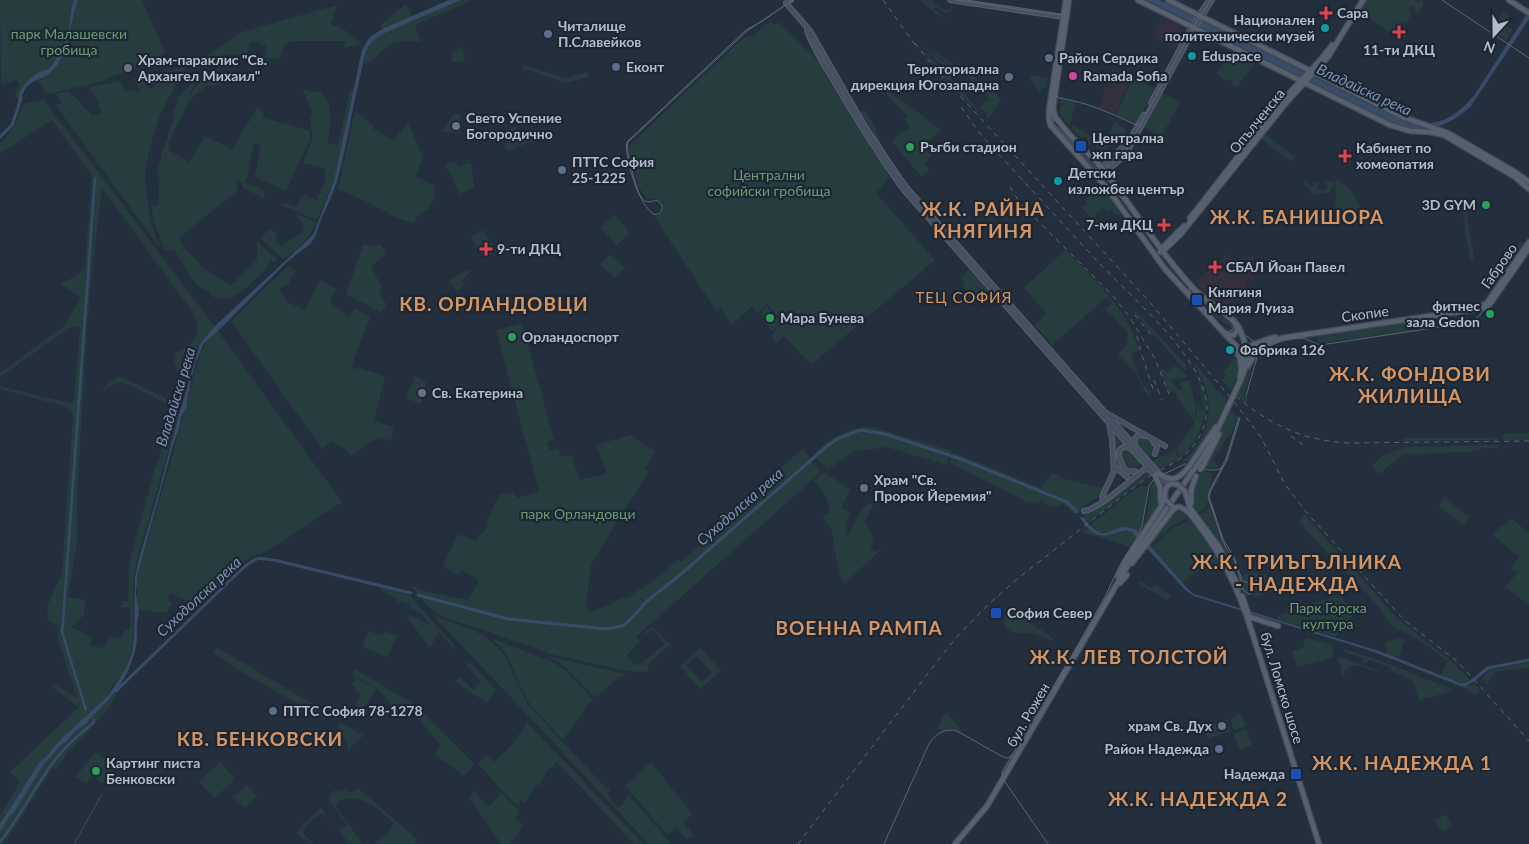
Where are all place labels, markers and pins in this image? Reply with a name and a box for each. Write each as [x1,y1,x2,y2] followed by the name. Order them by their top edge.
[1337,4,1368,21] place label: Сара
[1319,6,1333,20] marker: Сара
[1165,11,1315,44] place label: Национален политехнически музей
[558,17,641,50] place label: Читалище П.Славейков
[1319,22,1331,34] marker: Национален политехнически музей
[1392,25,1406,39] marker: 11-ти ДКЦ
[542,28,554,40] marker: Читалище П.Славейков
[1363,41,1435,58] place label: 11-ти ДКЦ
[1202,47,1261,64] place label: Eduspace
[1059,49,1158,66] place label: Район Сердика
[1186,50,1198,62] marker: Eduspace
[137,51,267,84] place label: Храм-параклис "Св. Архангел Михаил"
[1043,52,1055,64] marker: Район Сердика
[626,58,665,75] place label: Еконт
[851,60,999,93] place label: Териториална дирекция Югозападна
[610,61,622,73] marker: Еконт
[122,62,134,74] marker: Храм-параклис "Св. Архангел Михаил"
[1083,67,1167,84] place label: Ramada Sofia
[1067,70,1079,82] marker: Ramada Sofia
[1003,71,1015,83] marker: Териториална дирекция Югозападна
[466,109,562,142] place label: Свето Успение Богородично
[450,120,462,132] marker: Свето Успение Богородично
[1092,129,1164,162] place label: Централна жп гара
[920,138,1017,155] place label: Ръгби стадион
[1074,139,1088,153] marker: Централна жп гара
[1356,139,1434,172] place label: Кабинет по хомеопатия
[904,141,916,153] marker: Ръгби стадион
[1338,149,1352,163] marker: Кабинет по хомеопатия
[572,153,654,186] place label: ПТТС София 25-1225
[556,164,568,176] marker: ПТТС София 25-1225
[1068,164,1185,197] place label: Детски изложбен център
[1052,175,1064,187] marker: Детски изложбен център
[1422,196,1476,213] place label: 3D GYM
[1480,199,1492,211] marker: 3D GYM
[1086,216,1153,233] place label: 7-ми ДКЦ
[1157,218,1171,232] marker: 7-ми ДКЦ
[497,240,561,257] place label: 9-ти ДКЦ
[479,242,493,256] marker: 9-ти ДКЦ
[1226,258,1345,275] place label: СБАЛ Йоан Павел
[1208,260,1222,274] marker: СБАЛ Йоан Павел
[1208,283,1294,316] place label: Княгиня Мария Луиза
[1190,293,1204,307] marker: Княгиня Мария Луиза
[1406,297,1480,330] place label: фитнес зала Gedon
[1484,308,1496,320] marker: фитнес зала Gedon
[780,309,864,326] place label: Мара Бунева
[764,312,776,324] marker: Мара Бунева
[522,328,620,345] place label: Орландоспорт
[506,331,518,343] marker: Орландоспорт
[1240,341,1325,358] place label: Фабрика 126
[1224,344,1236,356] marker: Фабрика 126
[432,384,523,401] place label: Св. Екатерина
[416,387,428,399] marker: Св. Екатерина
[874,471,992,504] place label: Храм "Св. Пророк Йеремия"
[858,482,870,494] marker: Храм "Св. Пророк Йеремия"
[1007,604,1092,621] place label: София Север
[989,606,1003,620] marker: София Север
[283,702,423,719] place label: ПТТС София 78-1278
[267,705,279,717] marker: ПТТС София 78-1278
[1128,717,1213,734] place label: храм Св. Дух
[1216,720,1228,732] marker: храм Св. Дух
[1105,740,1209,757] place label: Район Надежда
[1213,743,1225,755] marker: Район Надежда
[106,754,200,787] place label: Картинг писта Бенковски
[90,765,102,777] marker: Картинг писта Бенковски
[1224,765,1285,782] place label: Надежда
[1289,767,1303,781] marker: Надежда

